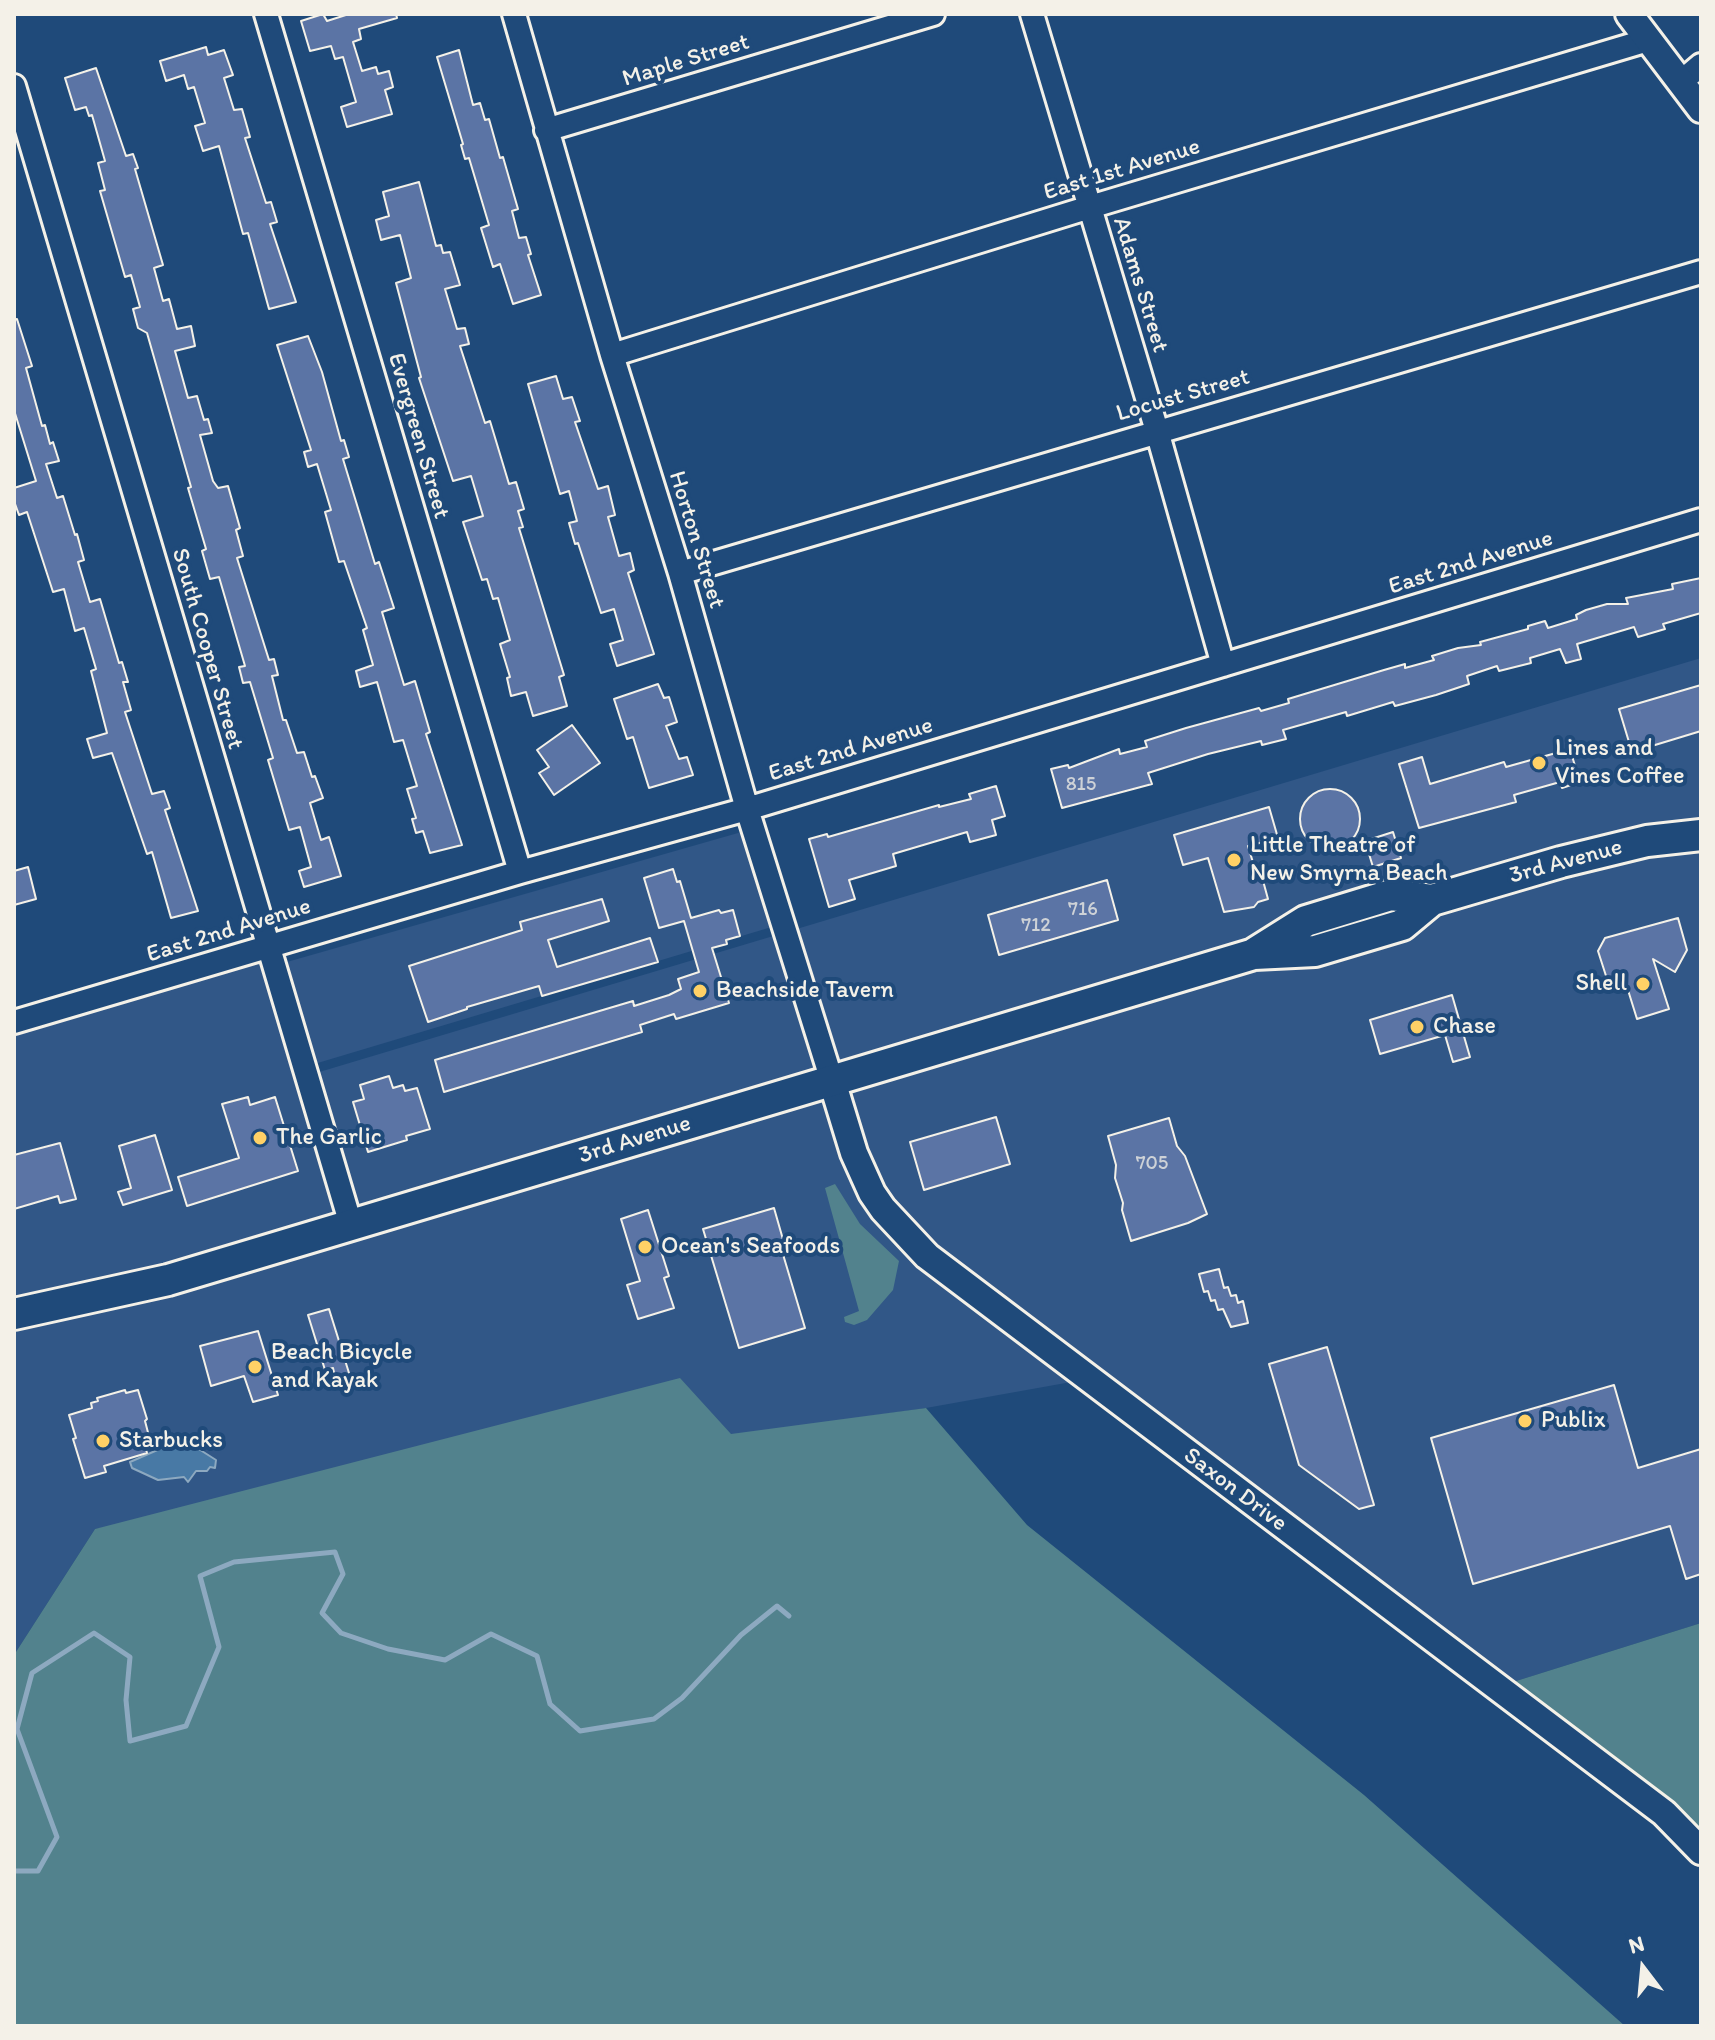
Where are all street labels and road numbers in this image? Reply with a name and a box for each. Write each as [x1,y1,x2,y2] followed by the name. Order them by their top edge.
[619,28,753,94] street label: Maple Street
[1040,133,1204,207] street label: East 1st Avenue
[1106,214,1174,356] street label: Adams Street
[381,350,455,522] street label: Evergreen Street
[1113,363,1253,429] street label: Locust Street
[661,468,731,612] street label: Horton Street
[1385,524,1557,602] street label: East 2nd Avenue
[165,545,249,753] street label: South Cooper Street
[765,711,937,789] street label: East 2nd Avenue
[1506,833,1626,891] street label: 3rd Avenue
[143,892,315,970] street label: East 2nd Avenue
[575,1109,695,1171] street label: 3rd Avenue
[1177,1442,1293,1538] street label: Saxon Drive

